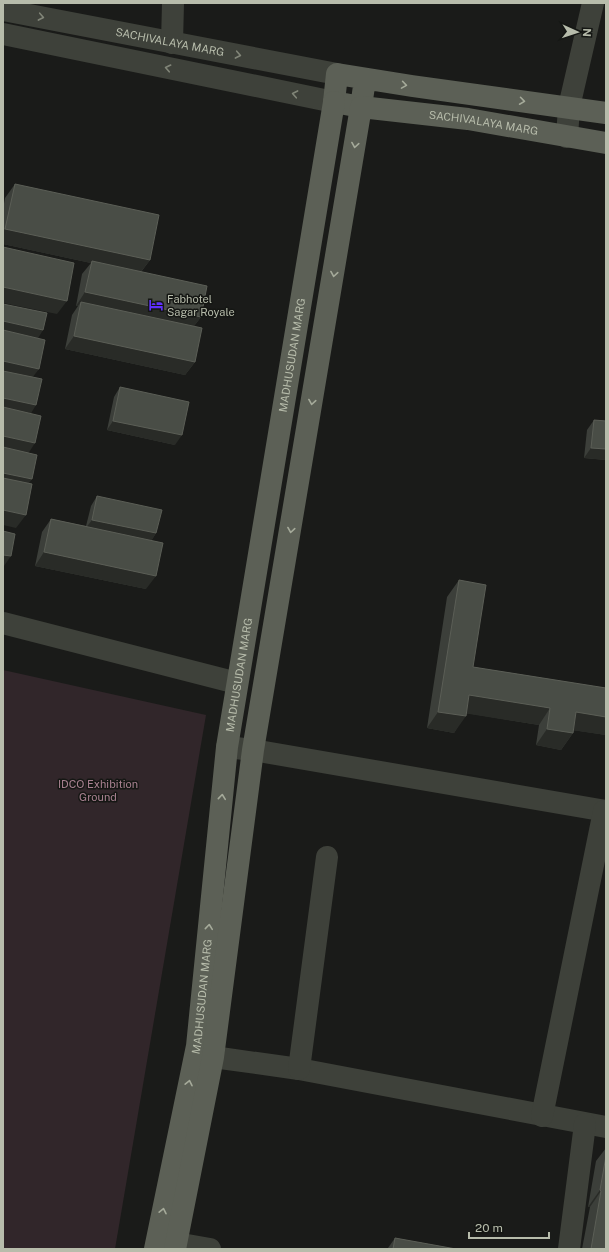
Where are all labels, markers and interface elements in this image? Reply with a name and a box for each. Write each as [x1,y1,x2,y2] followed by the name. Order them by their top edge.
[557,12,597,52] north arrow
[38,13,44,21] one-way arrow
[115,26,225,58] street label: SACHIVALAYA MARG
[581,28,593,37] text: N
[235,51,241,59] one-way arrow
[165,65,171,73] one-way arrow
[401,80,407,89] one-way arrow
[292,91,299,99] one-way arrow
[519,96,525,105] one-way arrow
[428,109,539,137] street label: SACHIVALAYA MARG
[351,142,360,149] one-way arrow
[330,271,338,277] one-way arrow
[167,293,235,318] place label: Fabhotel Sagar Royale
[148,297,164,313] hotel icon: Fabhotel Sagar Royale
[277,297,307,413] street label: MADHUSUDAN MARG
[308,399,317,405] one-way arrow
[287,527,296,533] one-way arrow
[224,617,254,733] street label: MADHUSUDAN MARG
[58,778,138,803] park label: IDCO Exhibition Ground
[217,794,226,800] one-way arrow
[204,924,213,930] one-way arrow
[189,938,214,1055] street label: MADHUSUDAN MARG
[184,1080,192,1087] one-way arrow
[158,1208,167,1214] one-way arrow
[469,1214,549,1240] scale bar
[475,1221,503,1235] text: 20 m

